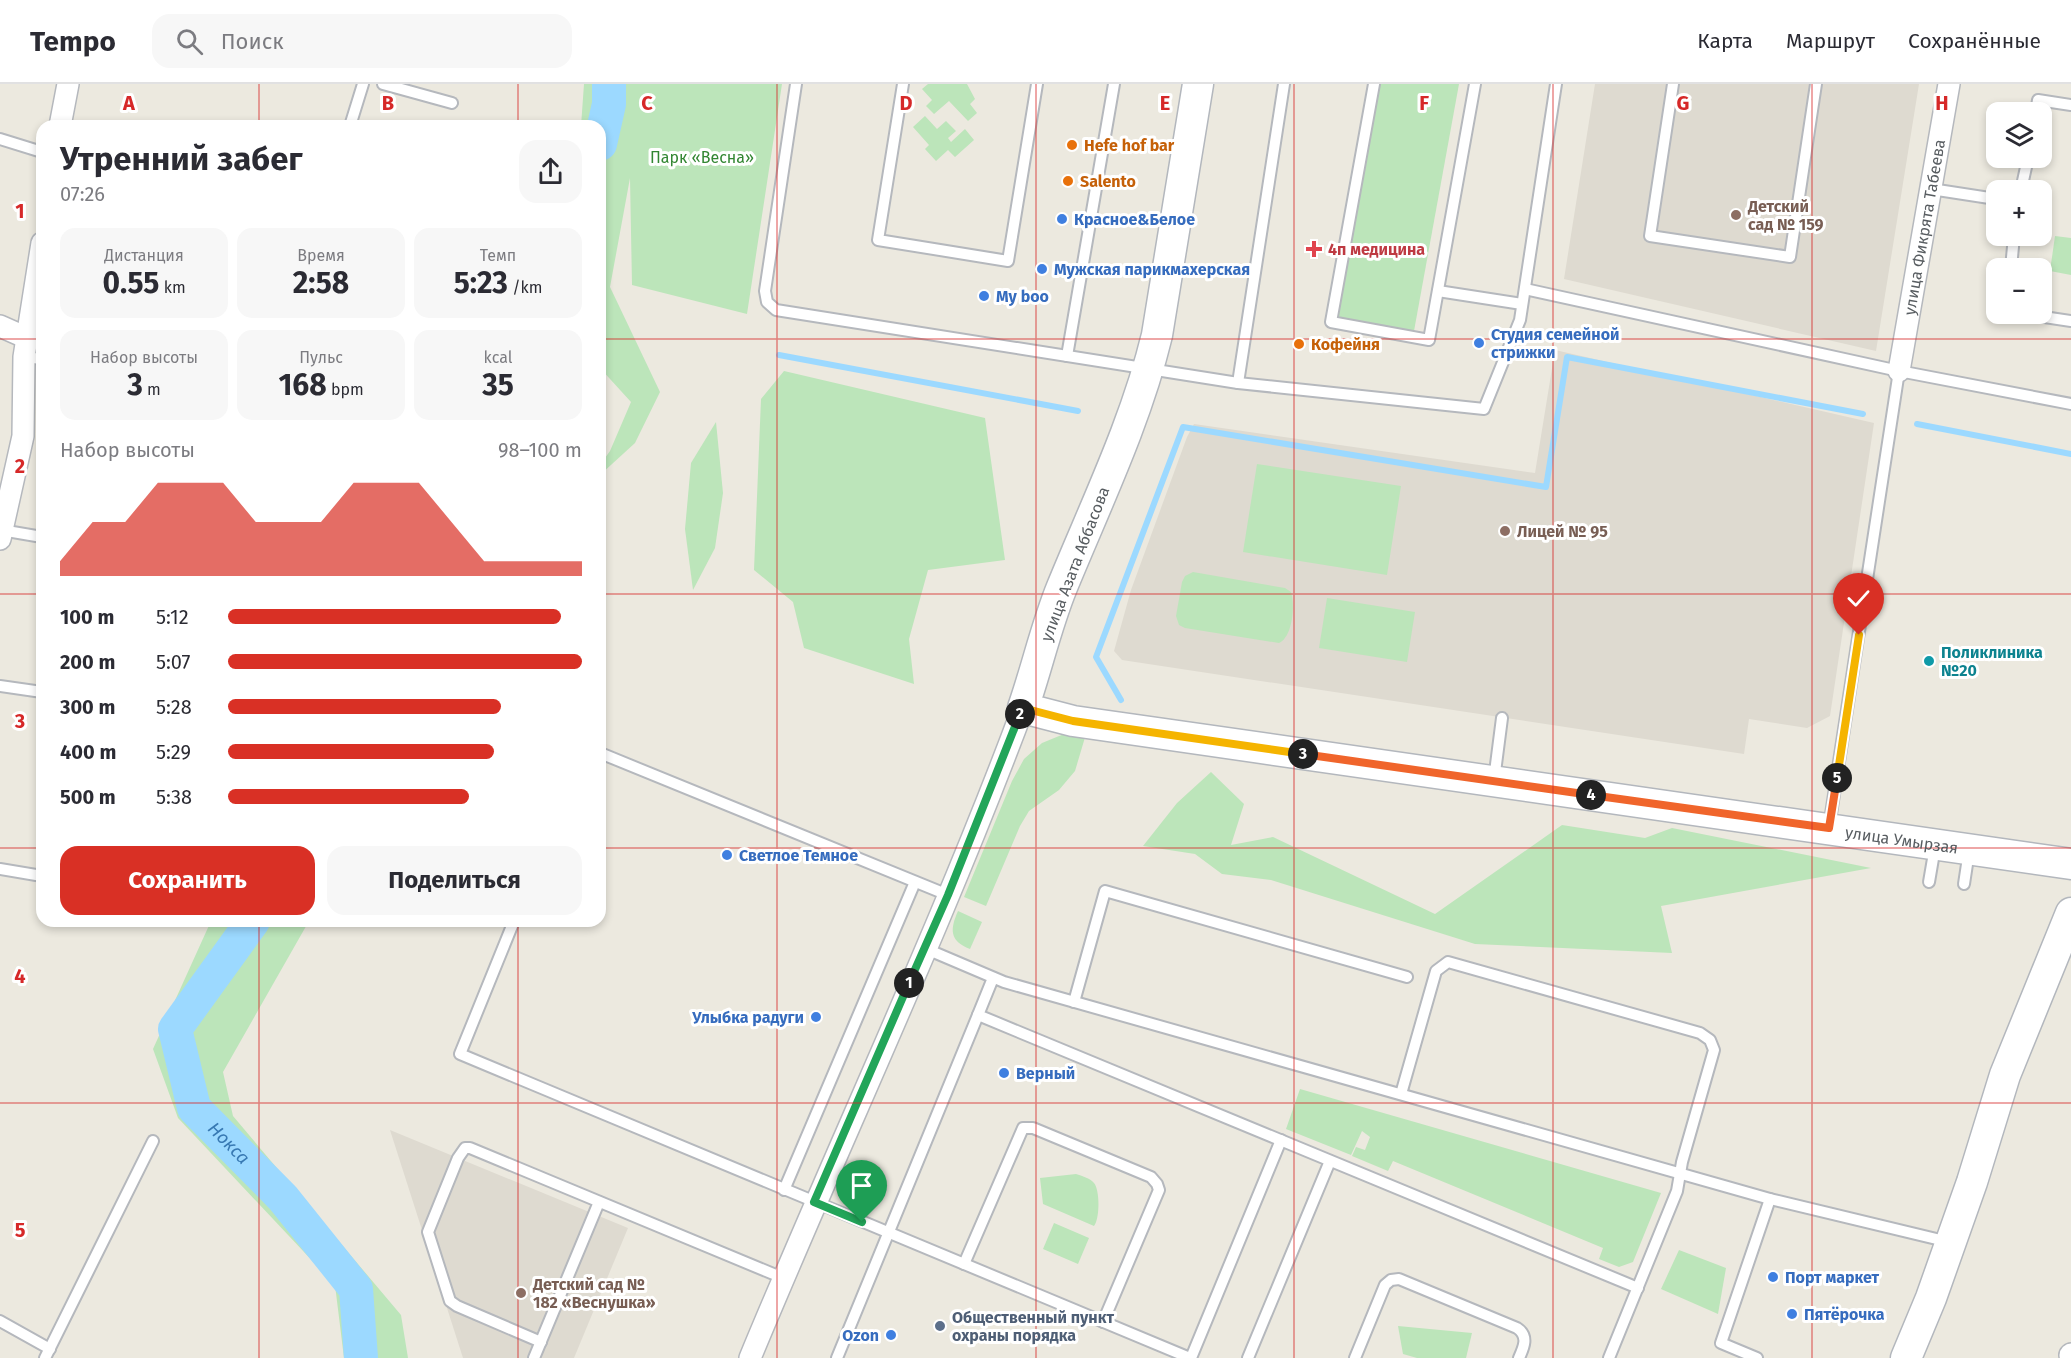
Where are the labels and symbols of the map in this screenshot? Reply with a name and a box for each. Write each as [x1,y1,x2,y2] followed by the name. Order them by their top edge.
[122,91,136,115] text: A
[382,91,394,115] text: B
[641,91,653,115] text: C
[899,91,913,115] text: D
[1160,91,1170,115] text: E
[1419,91,1429,115] text: F
[1677,91,1689,115] text: G
[1935,91,1949,115] text: H
[1084,136,1175,155] place label: Hefe hof bar
[1065,138,1079,152] marker: Hefe hof bar
[1899,138,1949,317] street label: улица Фикрята Табеева
[650,148,754,167] park label: Парк «Весна»
[1080,172,1136,191] place label: Salento
[1061,174,1075,188] marker: Salento
[1747,197,1824,234] place label: Детский сад № 159
[15,199,25,223] text: 1
[1729,208,1743,222] marker: Детский сад № 159
[1074,210,1195,229] place label: Красное&Белое
[1055,212,1069,226] marker: Красное&Белое
[1305,240,1323,258] marker: 4п медицина
[1328,240,1425,259] place label: 4п медицина
[1054,260,1250,279] place label: Мужская парикмахерская
[1035,262,1049,276] marker: Мужская парикмахерская
[996,287,1049,306] place label: My boo
[977,289,991,303] marker: My boo
[1491,325,1620,362] place label: Студия семейной стрижки
[1311,335,1380,354] place label: Кофейня
[1472,336,1486,350] marker: Студия семейной стрижки
[1292,337,1306,351] marker: Кофейня
[15,454,25,478] text: 2
[1037,484,1113,644] street label: улица Азата Аббасова
[1517,522,1608,541] place label: Лицей № 95
[1498,524,1512,538] marker: Лицей № 95
[1833,573,1884,635] pin
[1941,643,2043,680] place label: Поликлиника №20
[1922,654,1936,668] marker: Поликлиника №20
[1005,699,1035,729] pin: 2
[14,709,25,733] text: 3
[1288,739,1318,769] pin: 3
[1822,763,1852,793] pin: 5
[1576,780,1606,810] pin: 4
[1844,822,1960,857] street label: улица Умырзая
[739,846,858,865] place label: Светлое Темное
[720,848,734,862] marker: Светлое Темное
[14,964,26,988] text: 4
[894,968,924,998] pin: 1
[691,1008,804,1027] place label: Улыбка радуги
[809,1010,823,1024] marker: Улыбка радуги
[1016,1064,1075,1083] place label: Верный
[997,1066,1011,1080] marker: Верный
[203,1118,254,1169] water label: Нокса
[836,1160,887,1222] pin
[15,1218,26,1242] text: 5
[1785,1268,1880,1287] place label: Порт маркет
[1766,1270,1780,1284] marker: Порт маркет
[532,1275,656,1312] place label: Детский сад № 182 «Веснушка»
[514,1286,528,1300] marker: Детский сад № 182 «Веснушка»
[1804,1305,1885,1324] place label: Пятёрочка
[1785,1307,1799,1321] marker: Пятёрочка
[952,1308,1114,1345] place label: Общественный пункт охраны порядка
[933,1319,947,1333] marker: Общественный пункт охраны порядка
[842,1326,879,1345] place label: Ozon
[884,1328,898,1342] marker: Ozon

